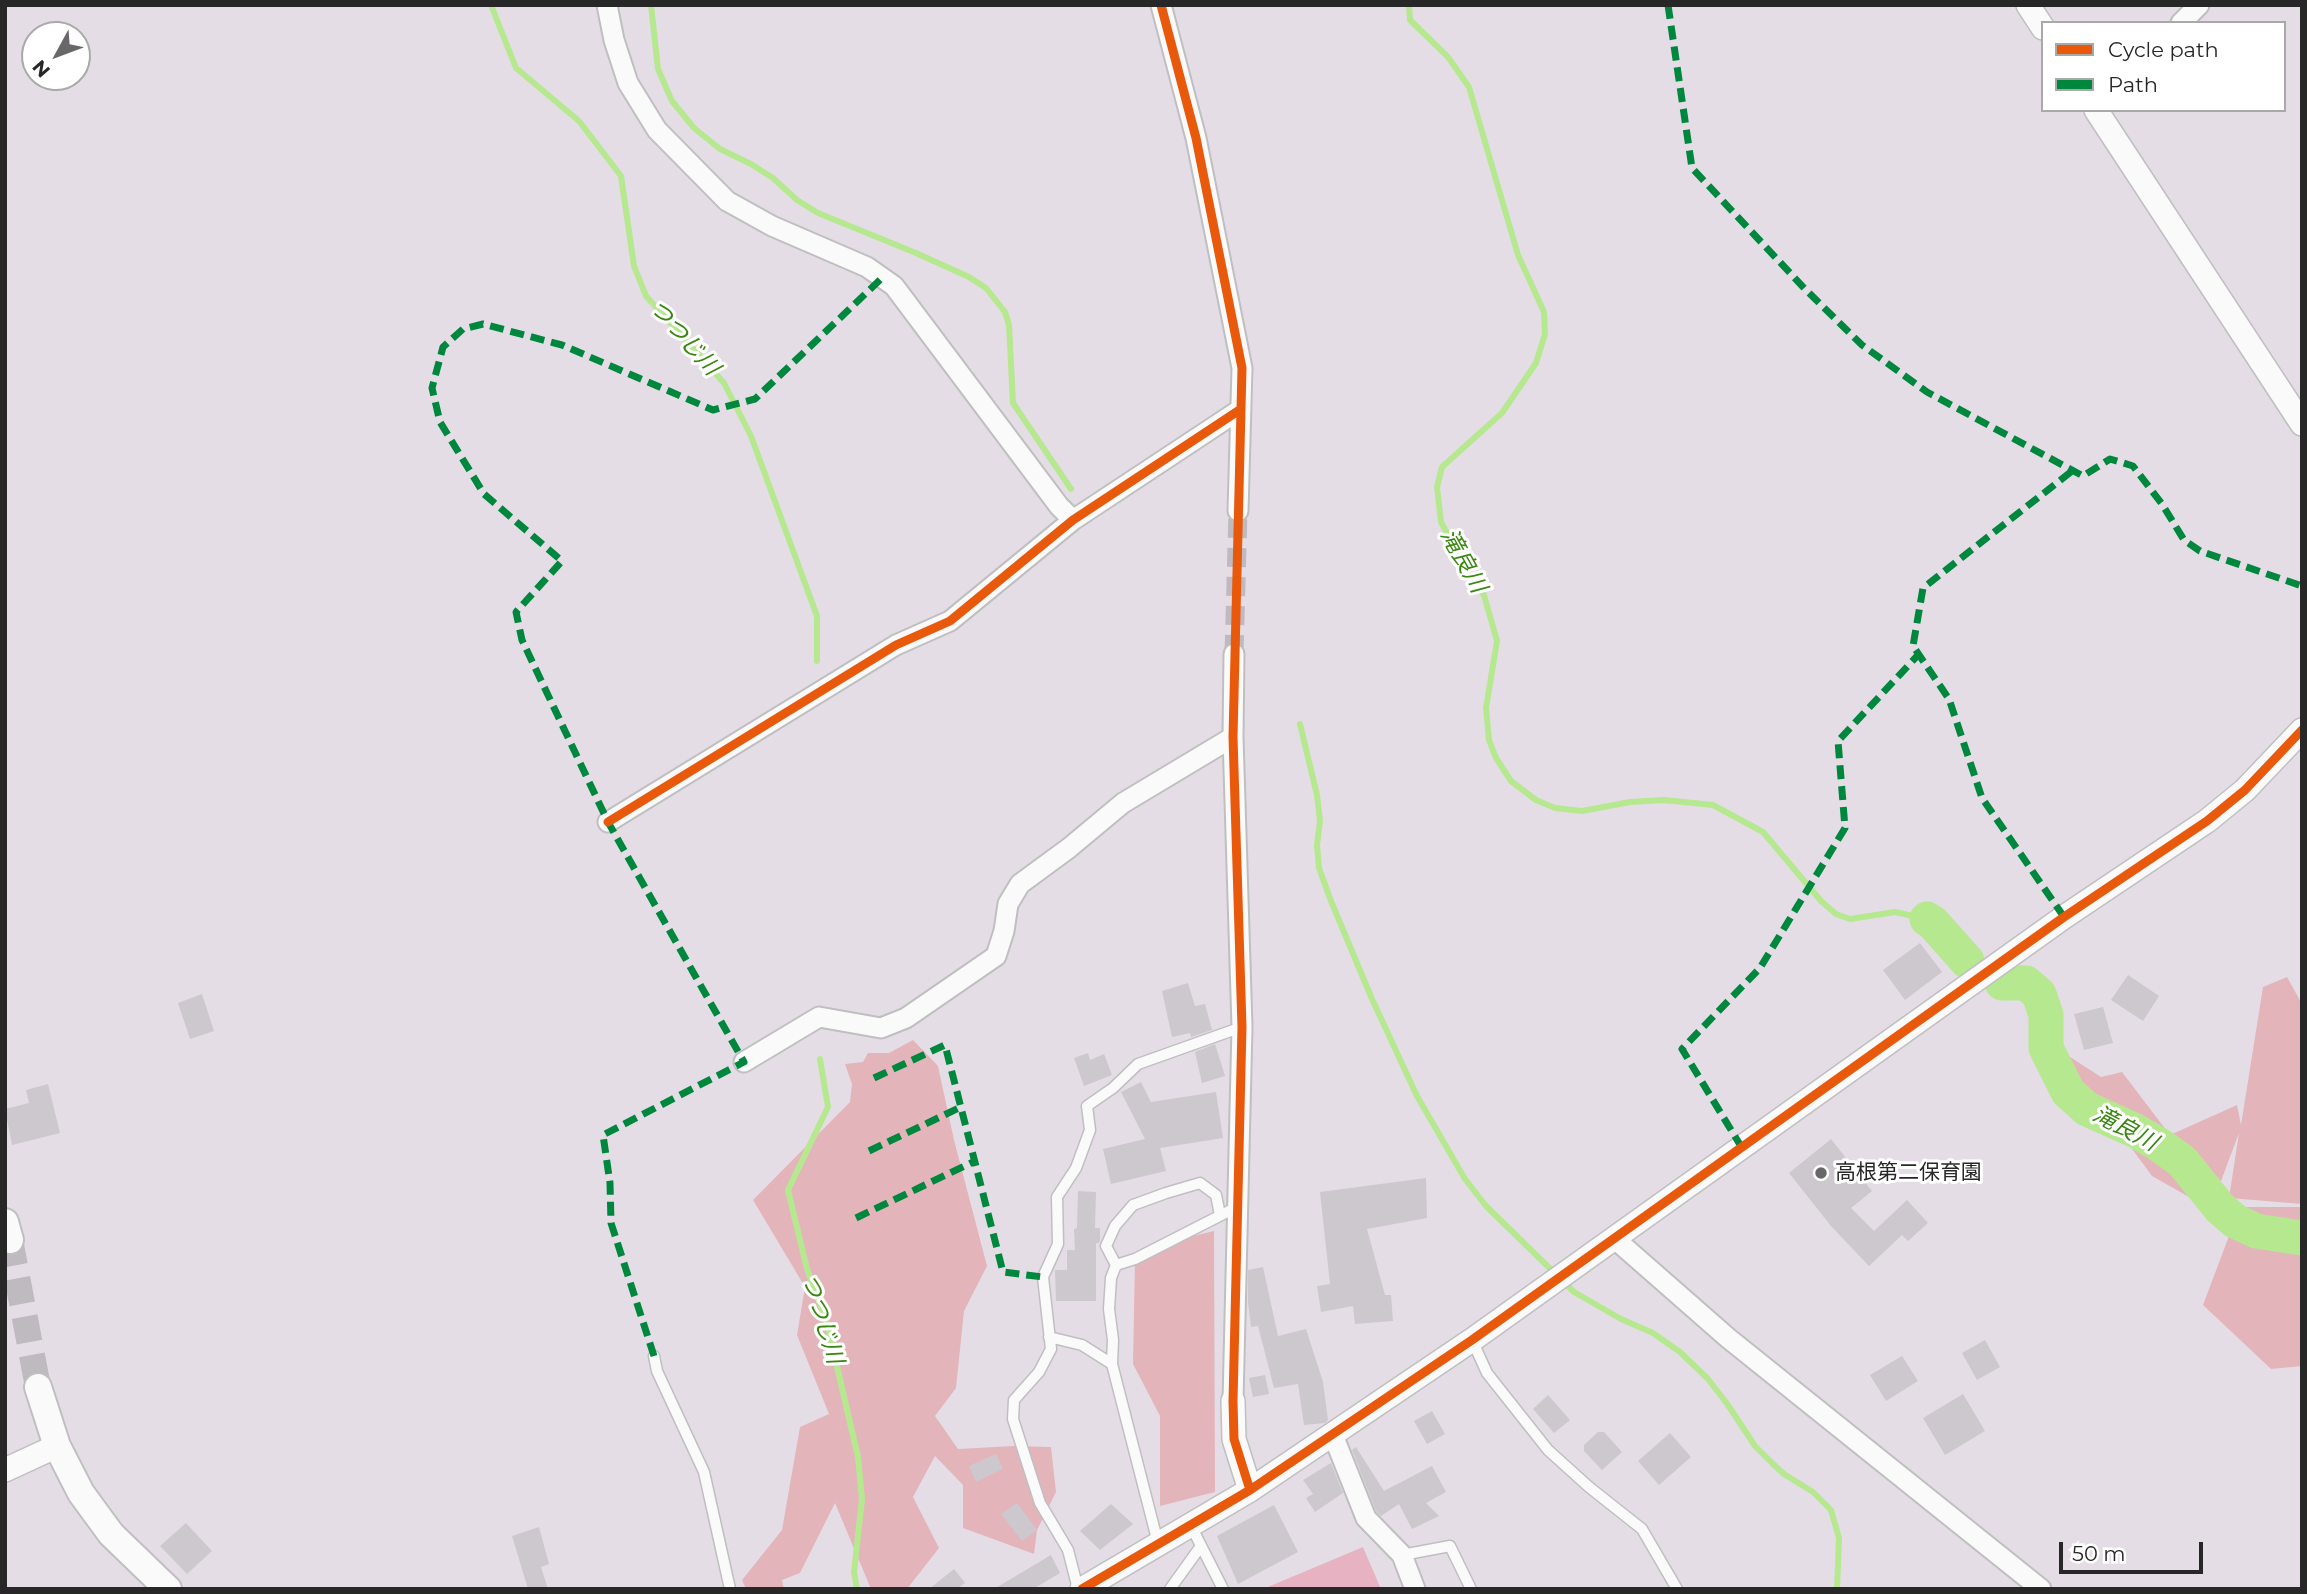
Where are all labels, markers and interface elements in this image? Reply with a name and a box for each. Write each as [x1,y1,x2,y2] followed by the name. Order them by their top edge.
[21,21,91,91] north arrow
[2041,21,2286,112] legend
[2108,37,2219,62] text: Cycle path
[28,55,55,82] text: N
[2108,72,2158,97] text: Path
[643,295,725,381] water label: つつじ川
[1434,524,1492,598] water label: 滝良川
[2088,1101,2162,1157] water label: 滝良川
[1835,1160,1982,1186] place label: 高根第二保育園
[1813,1165,1829,1181] marker: 高根第二保育園
[795,1271,849,1367] water label: つつじ川
[2062,1528,2206,1572] scale bar
[2072,1541,2126,1566] text: 50 m

